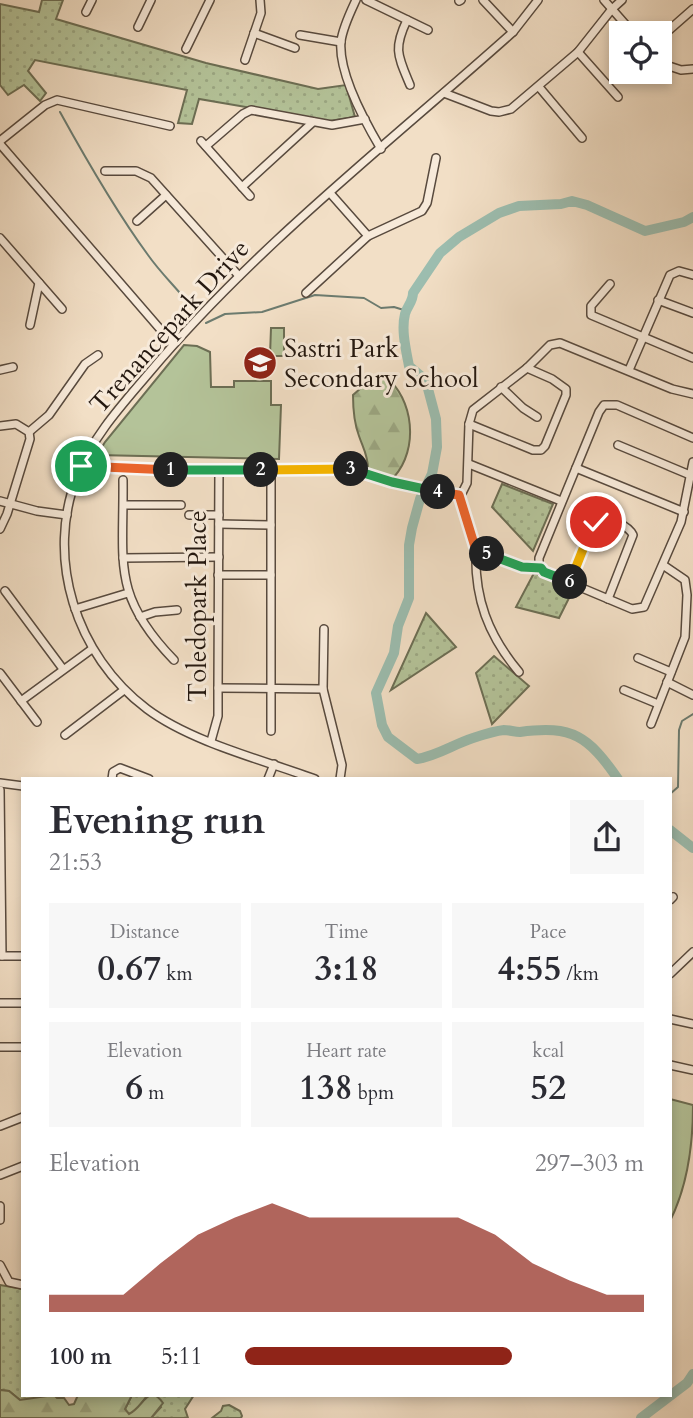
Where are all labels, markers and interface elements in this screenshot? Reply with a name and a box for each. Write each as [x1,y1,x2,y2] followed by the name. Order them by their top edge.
[609,21,672,84] map controls
[609,21,672,84] button: locate
[82,232,257,421] street label: Trenancepark Drive
[284,331,479,396] place label: Sastri Park Secondary School
[241,344,279,382] school or university icon: Sastri Park Secondary School
[51,436,111,496] pin
[62,447,100,485] icon: arrive
[154,452,188,488] pin: 1
[244,452,278,488] pin: 2
[334,452,368,486] pin: 3
[346,455,355,481] text: 3
[166,456,175,482] text: 1
[256,456,265,482] text: 2
[420,475,456,510] pin: 4
[433,478,442,504] text: 4
[566,492,626,552] pin
[577,503,615,541] icon: check
[180,510,215,702] street label: Toledopark Place
[470,536,504,572] pin: 5
[482,540,491,566] text: 5
[552,564,588,600] pin: 6
[565,568,574,594] text: 6
[49,795,265,847] text: Evening run
[570,800,644,874] button: share
[49,847,102,878] text: 21:53
[110,919,180,945] text: Distance
[325,919,368,945] text: Time
[530,919,567,945] text: Pace
[97,945,161,993] text: 0.67
[315,945,378,993] text: 3:18
[497,945,561,993] text: 4:55
[161,961,192,987] text: km
[561,961,599,987] text: /km
[107,1038,183,1064] text: Elevation
[306,1038,387,1064] text: Heart rate
[532,1038,564,1064] text: kcal
[125,1064,143,1112] text: 6
[299,1064,353,1112] text: 138
[530,1064,566,1112] text: 52
[143,1080,164,1106] text: m
[353,1080,394,1106] text: bpm
[49,1148,140,1179] text: Elevation
[535,1148,644,1179] text: 297–303 m
[49,1341,112,1372] text: 100 m
[161,1341,202,1372] text: 5:11

